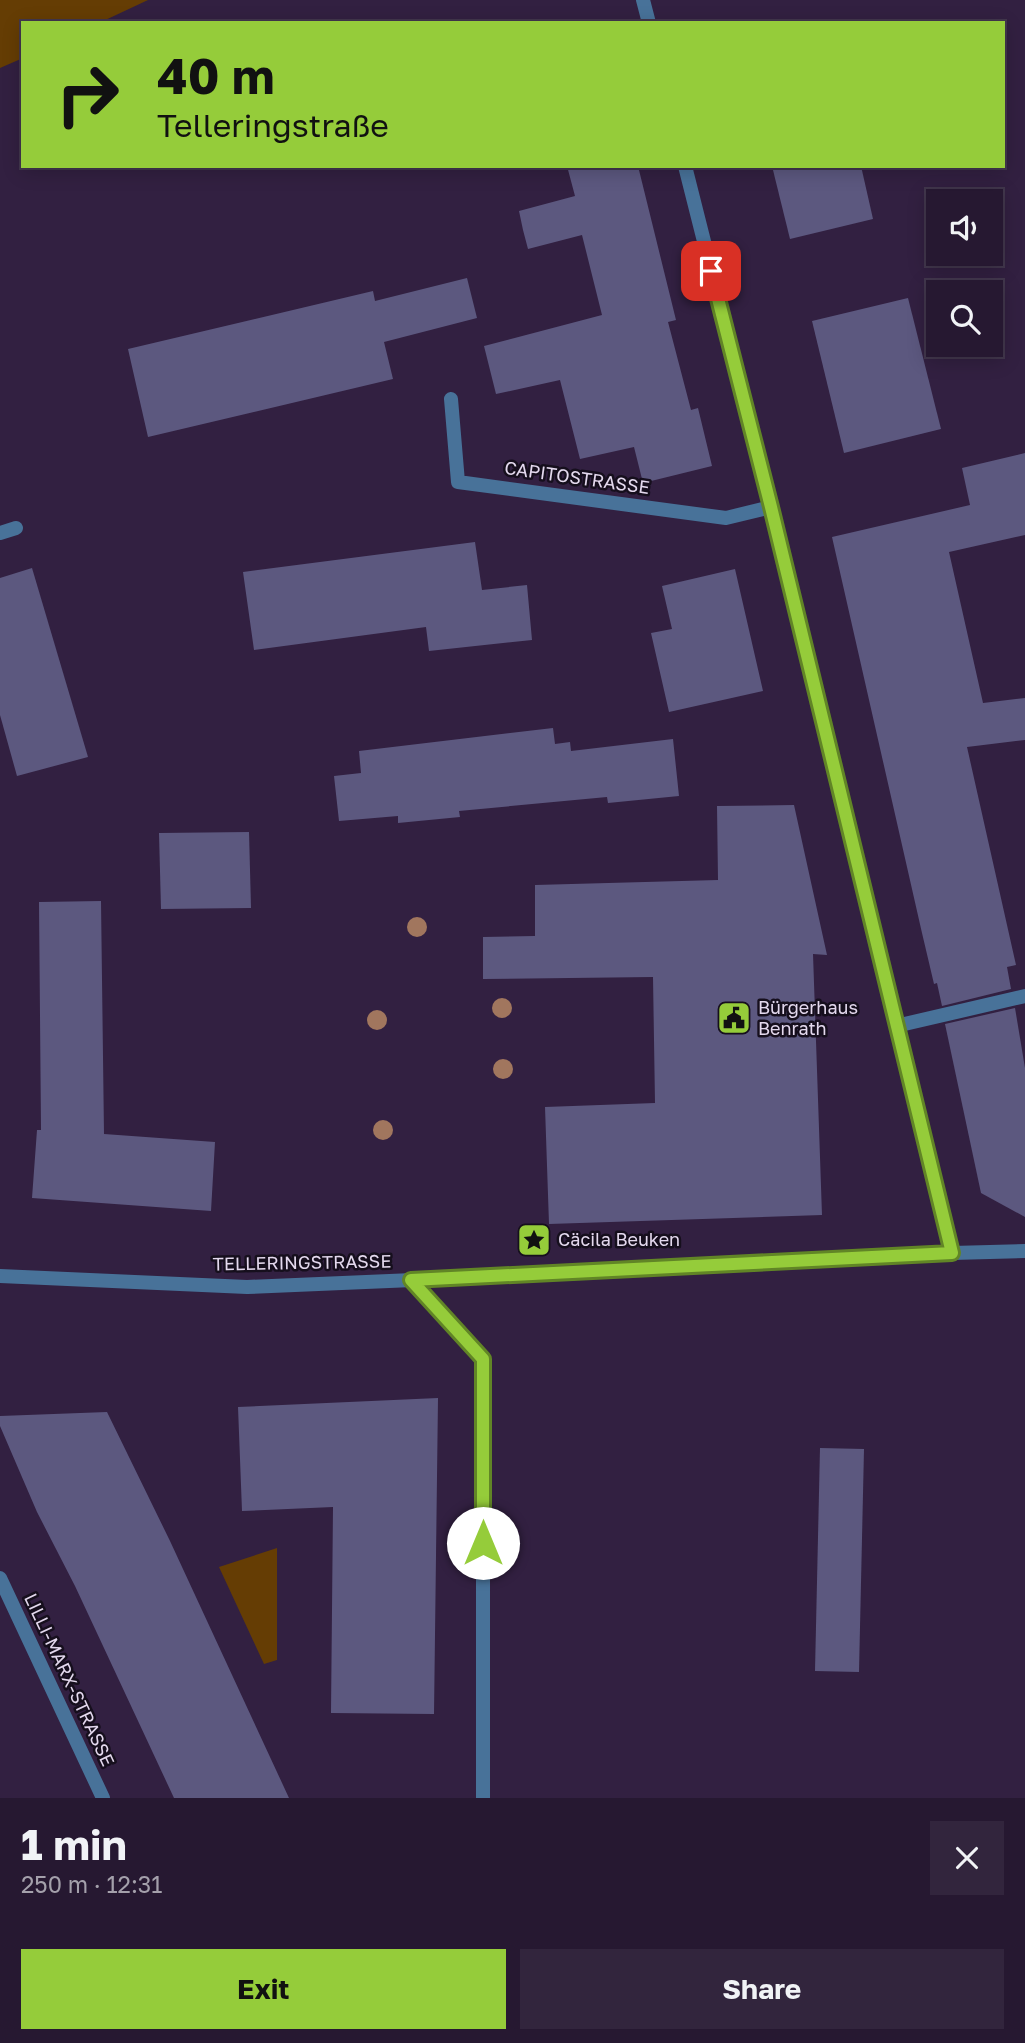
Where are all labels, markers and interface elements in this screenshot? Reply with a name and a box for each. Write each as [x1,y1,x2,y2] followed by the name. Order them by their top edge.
[157,46,275,105] text: 40 m
[42,49,133,140] icon: right
[157,106,389,144] text: Telleringstraße
[926,189,1003,357] map controls
[926,189,1003,266] button: sound
[681,241,741,301] pin
[692,252,730,290] icon: arrive
[926,280,1003,357] button: search
[503,456,651,498] street label: CAPITOSTRASSE
[758,996,858,1039] place label: Bürgerhaus Benrath
[715,999,753,1037] public building icon: Bürgerhaus Benrath
[515,1221,553,1259] place icon: Cäcila Beuken
[558,1228,680,1250] place label: Cäcila Beuken
[213,1249,391,1275] street label: TELLERINGSTRASSE
[446,1506,520,1580] position arrow
[20,1590,120,1769] street label: LILLI-MARX-STRASSE
[21,1819,127,1869] text: 1 min
[930,1821,1004,1895] button: close
[21,1870,162,1898] text: 250 m · 12:31
[21,1949,506,2029] button: Exit
[520,1949,1004,2029] button: Share

